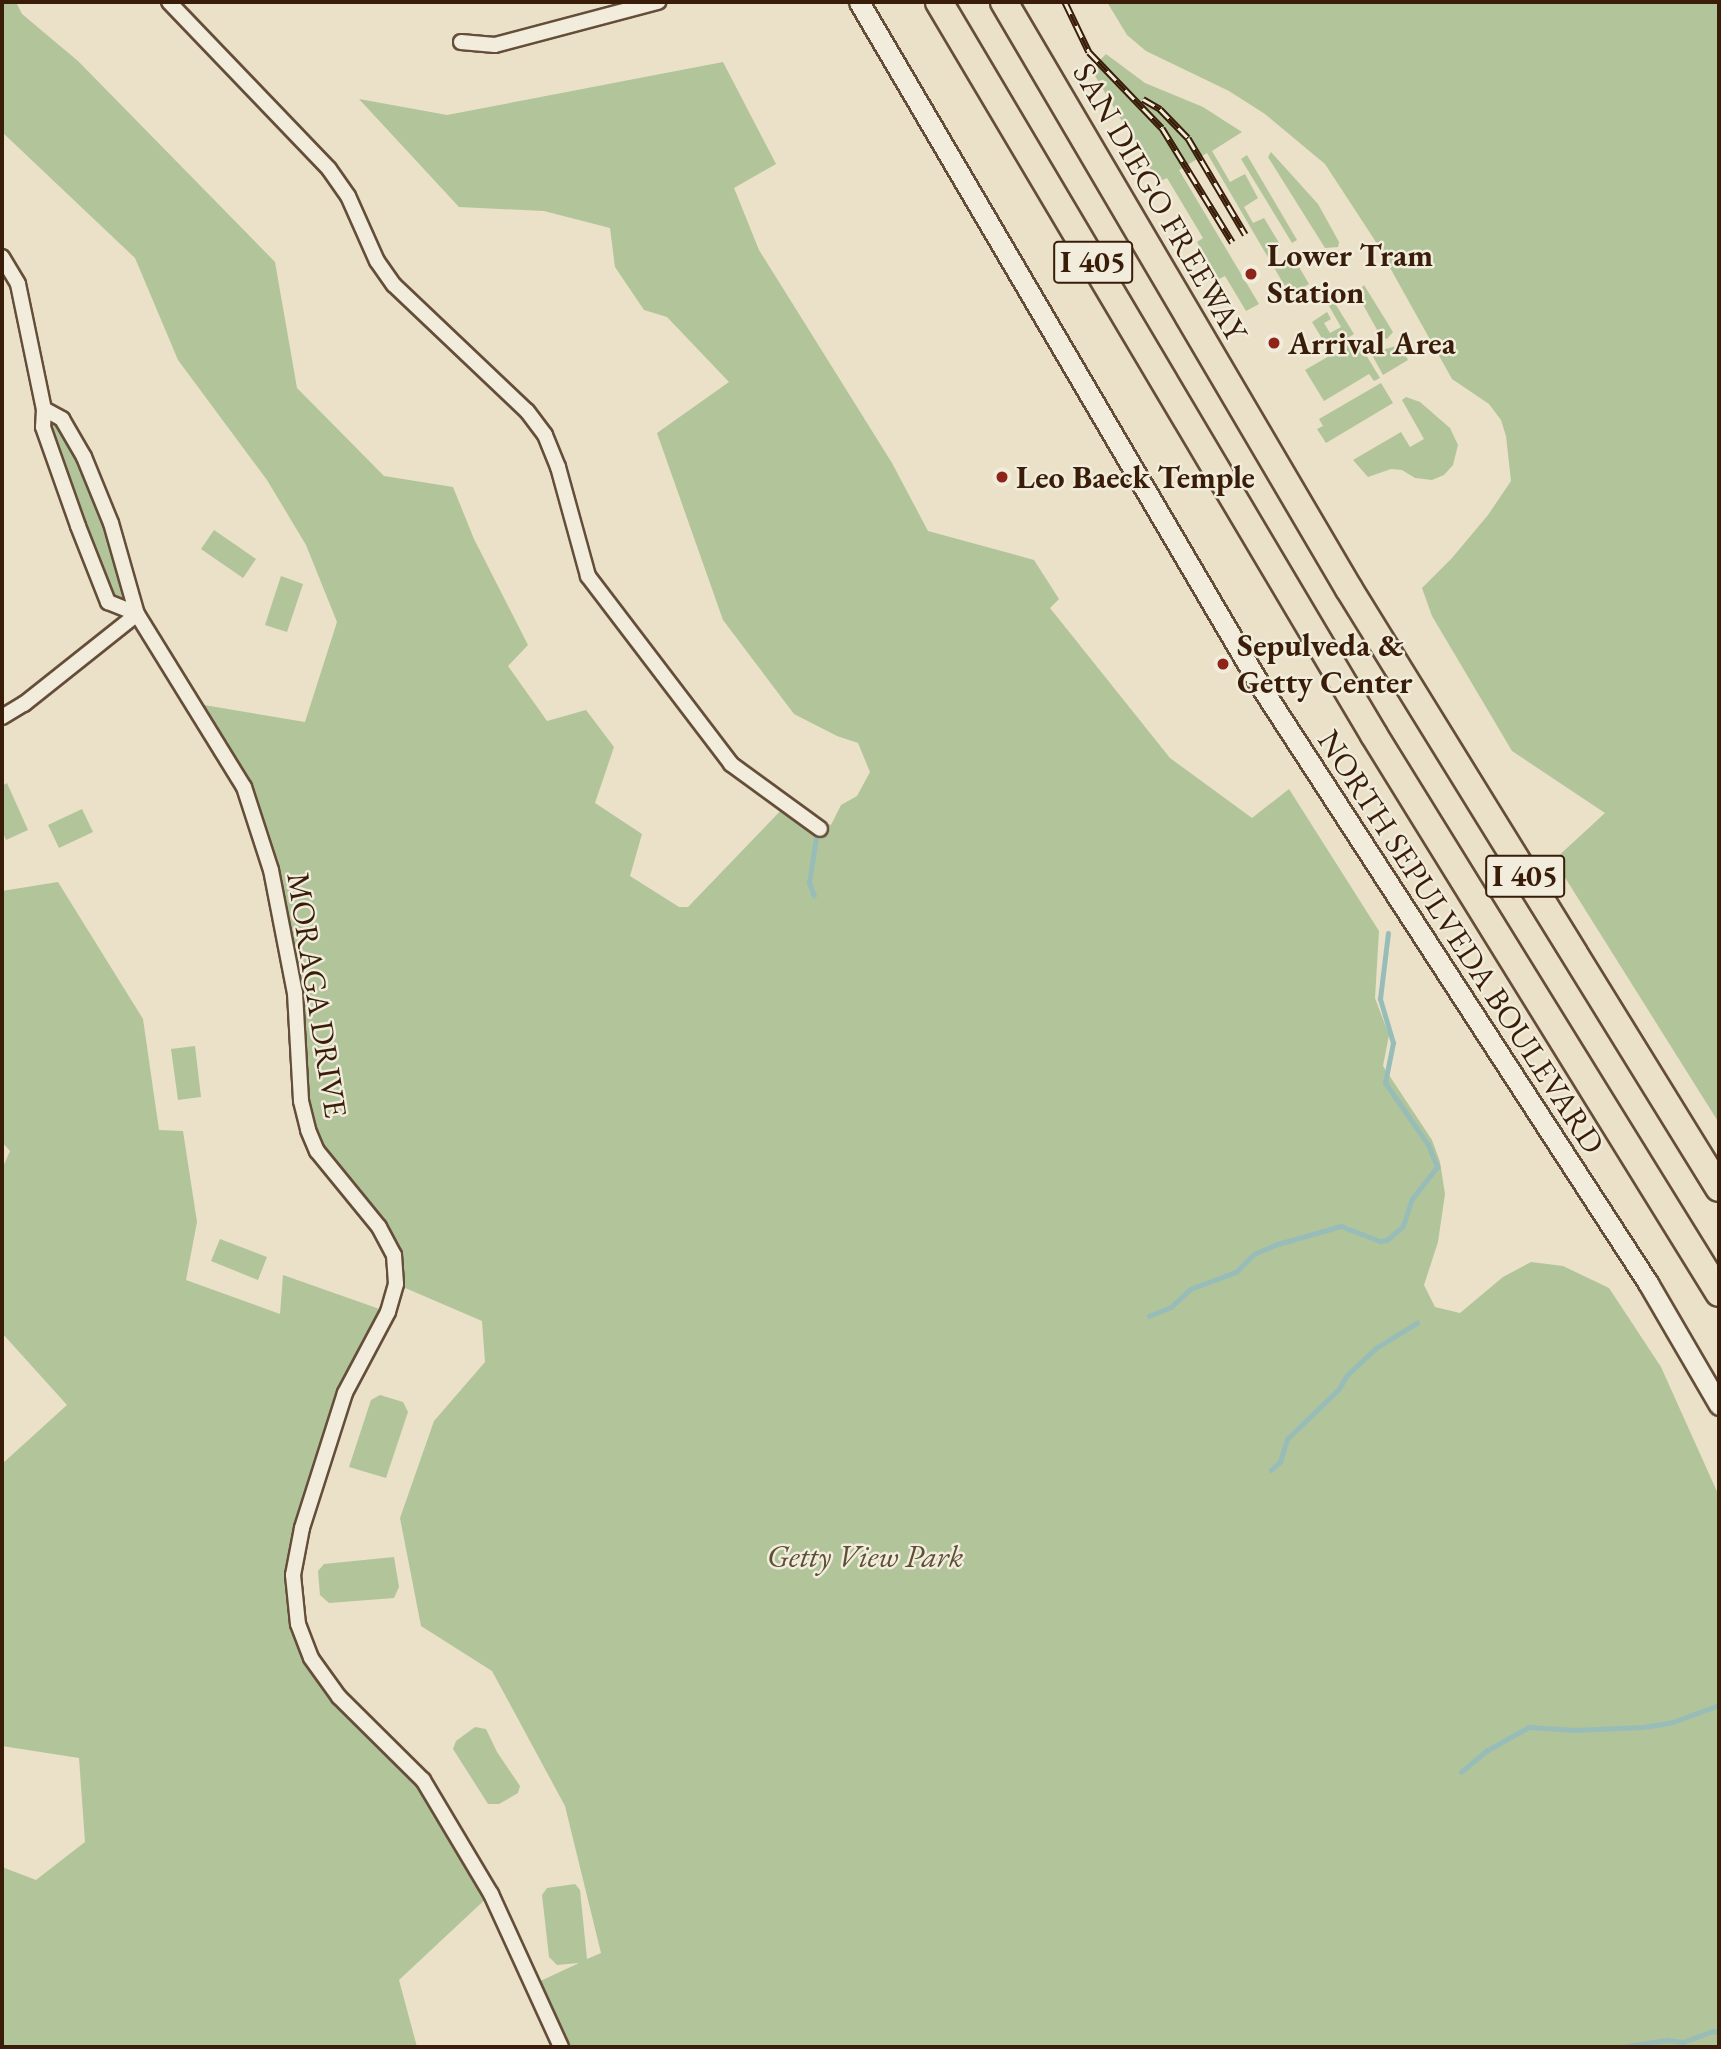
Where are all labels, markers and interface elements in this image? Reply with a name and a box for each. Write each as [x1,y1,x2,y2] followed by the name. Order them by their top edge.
[1065,56,1255,348] street label: SAN DIEGO FREEWAY
[1053,236,1133,288] road number: I 405
[1267,237,1433,312] place label: Lower Tram Station
[1241,264,1261,284] marker: Lower Tram Station
[1288,324,1456,362] place label: Arrival Area
[1266,335,1282,351] marker: Arrival Area
[1016,458,1255,496] place label: Leo Baeck Temple
[994,469,1010,485] marker: Leo Baeck Temple
[1237,627,1413,702] place label: Sepulveda & Getty Center
[1215,656,1231,672] marker: Sepulveda & Getty Center
[1309,723,1613,1161] street label: NORTH SEPULVEDA BOULEVARD
[1485,849,1565,902] road number: I 405
[279,870,355,1120] street label: MORAGA DRIVE
[767,1537,963,1575] park label: Getty View Park

